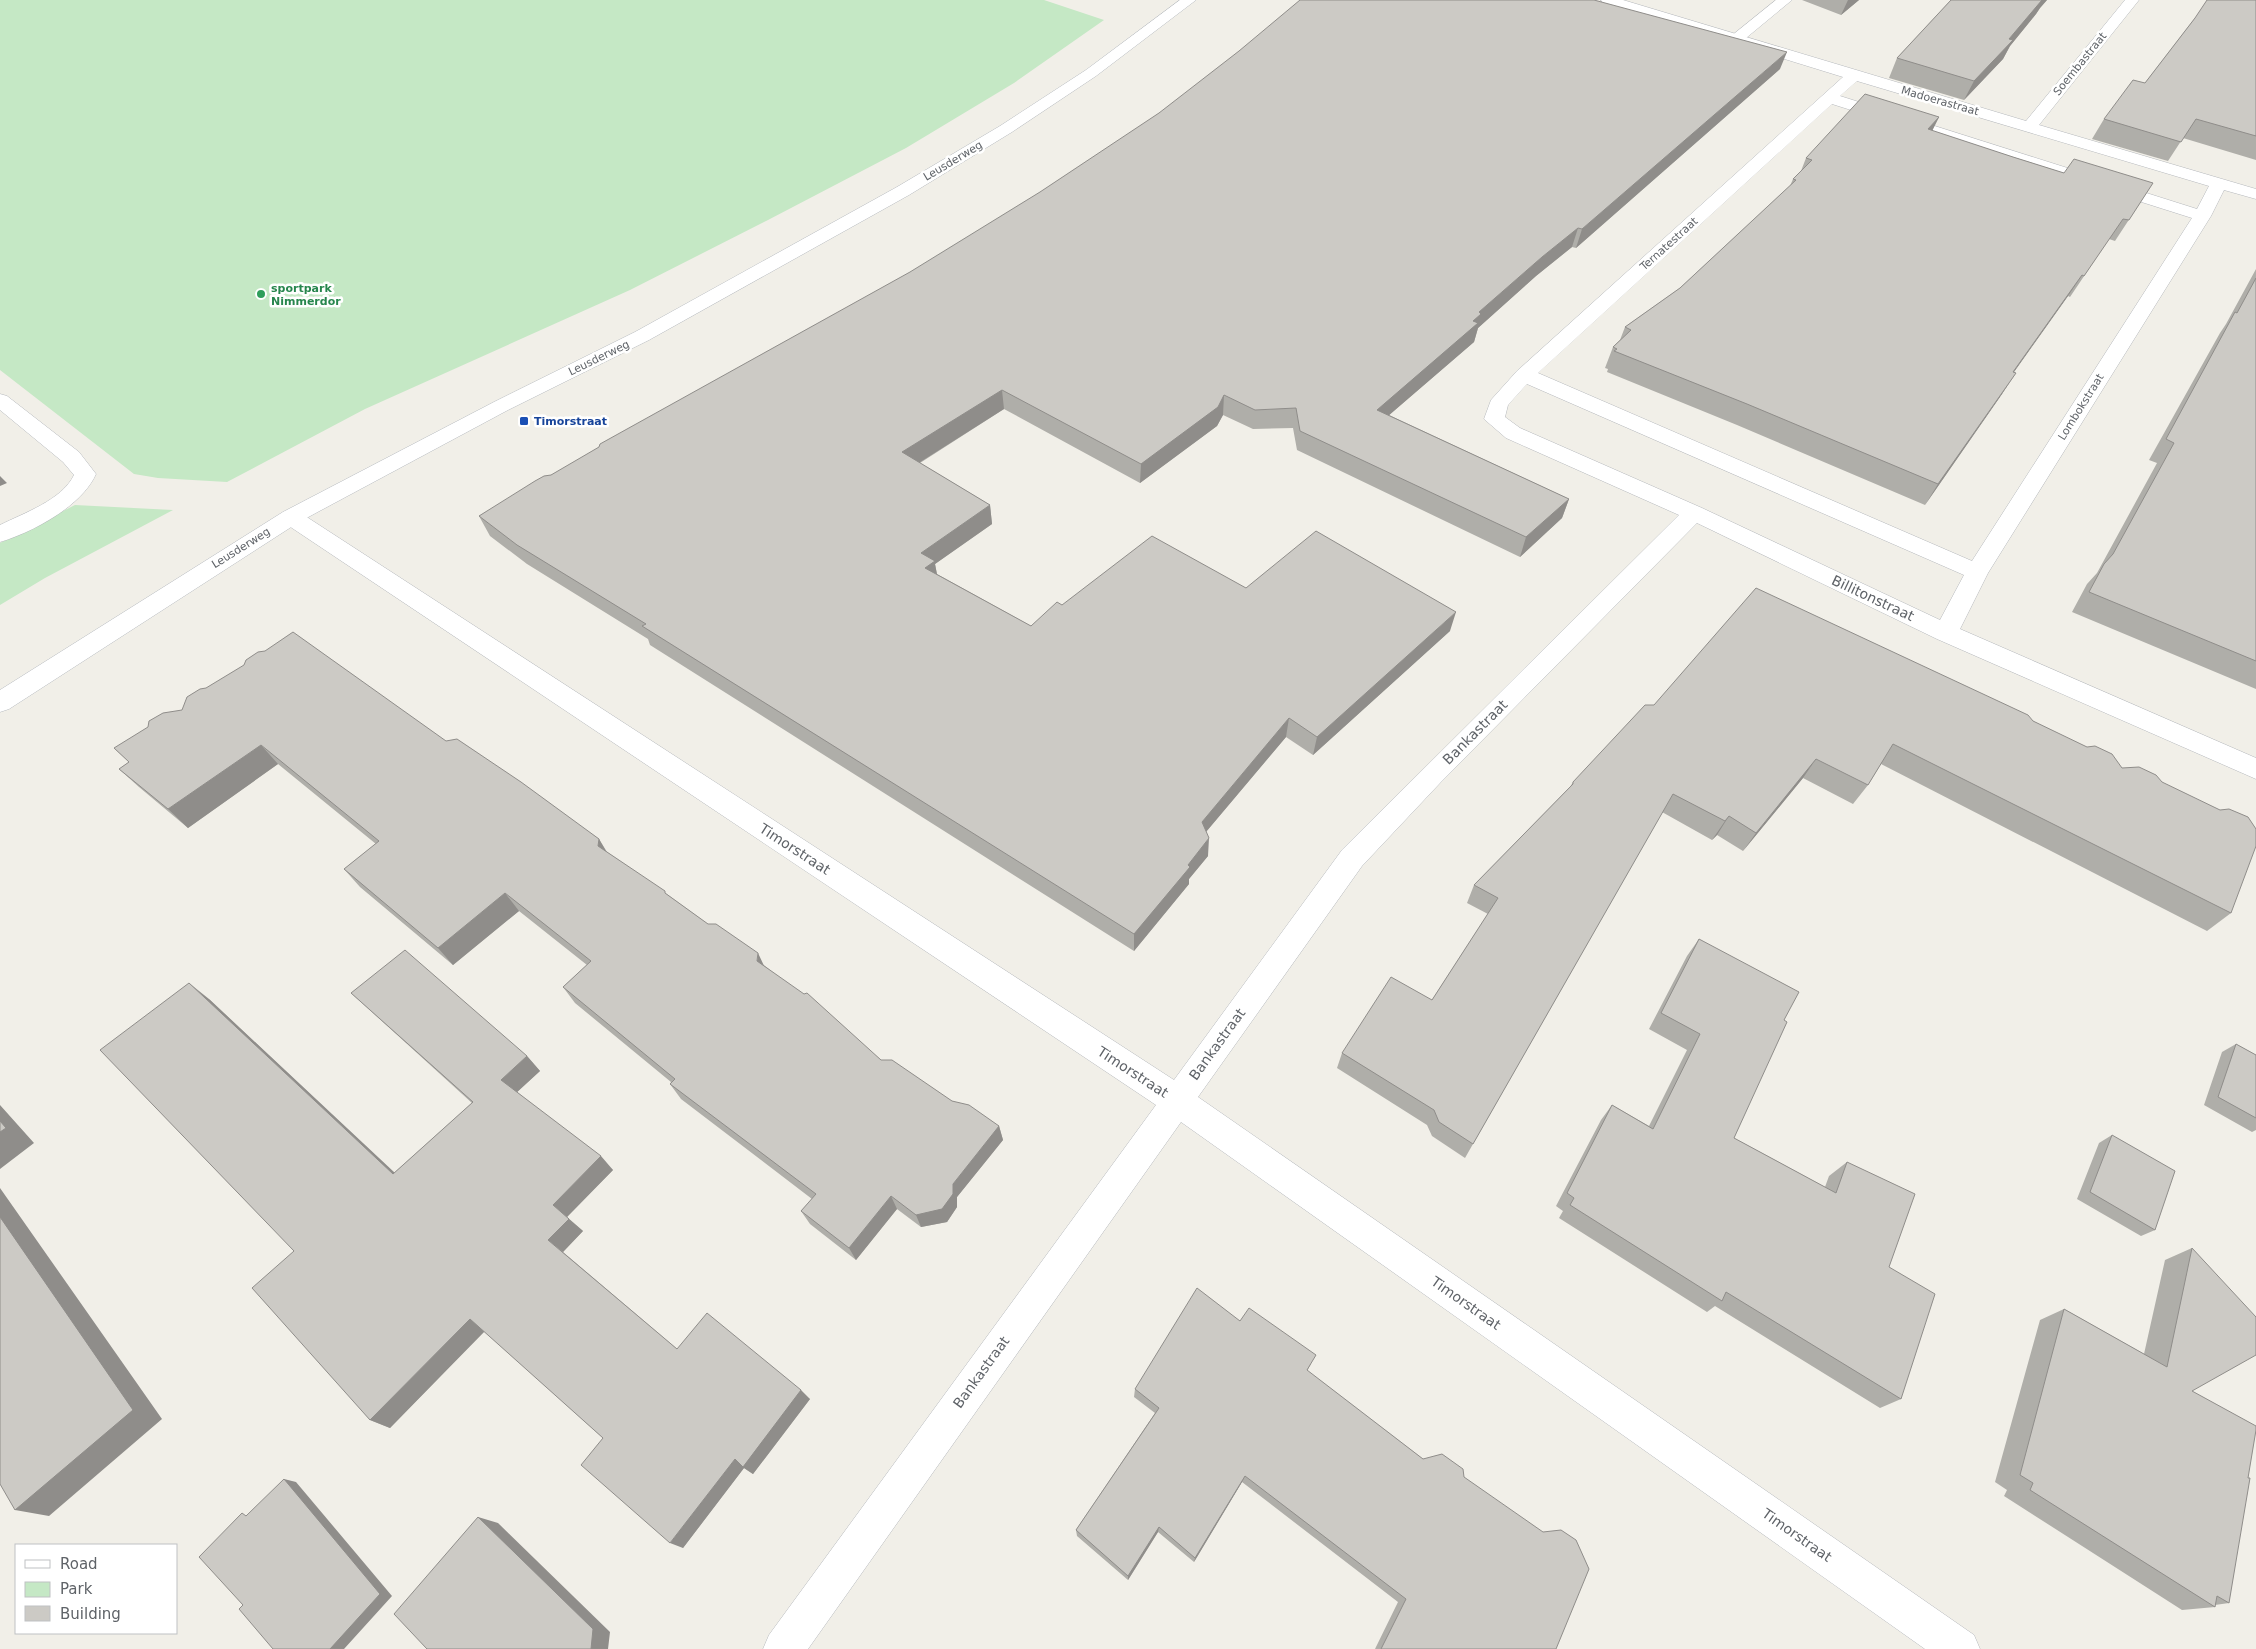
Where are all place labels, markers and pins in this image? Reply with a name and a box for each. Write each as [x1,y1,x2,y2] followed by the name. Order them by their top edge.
[271,282,341,308] place label: sportpark Nimmerdor
[255,288,267,300] marker: sportpark Nimmerdor
[518,415,530,427] marker: Timorstraat
[534,415,607,428] place label: Timorstraat

